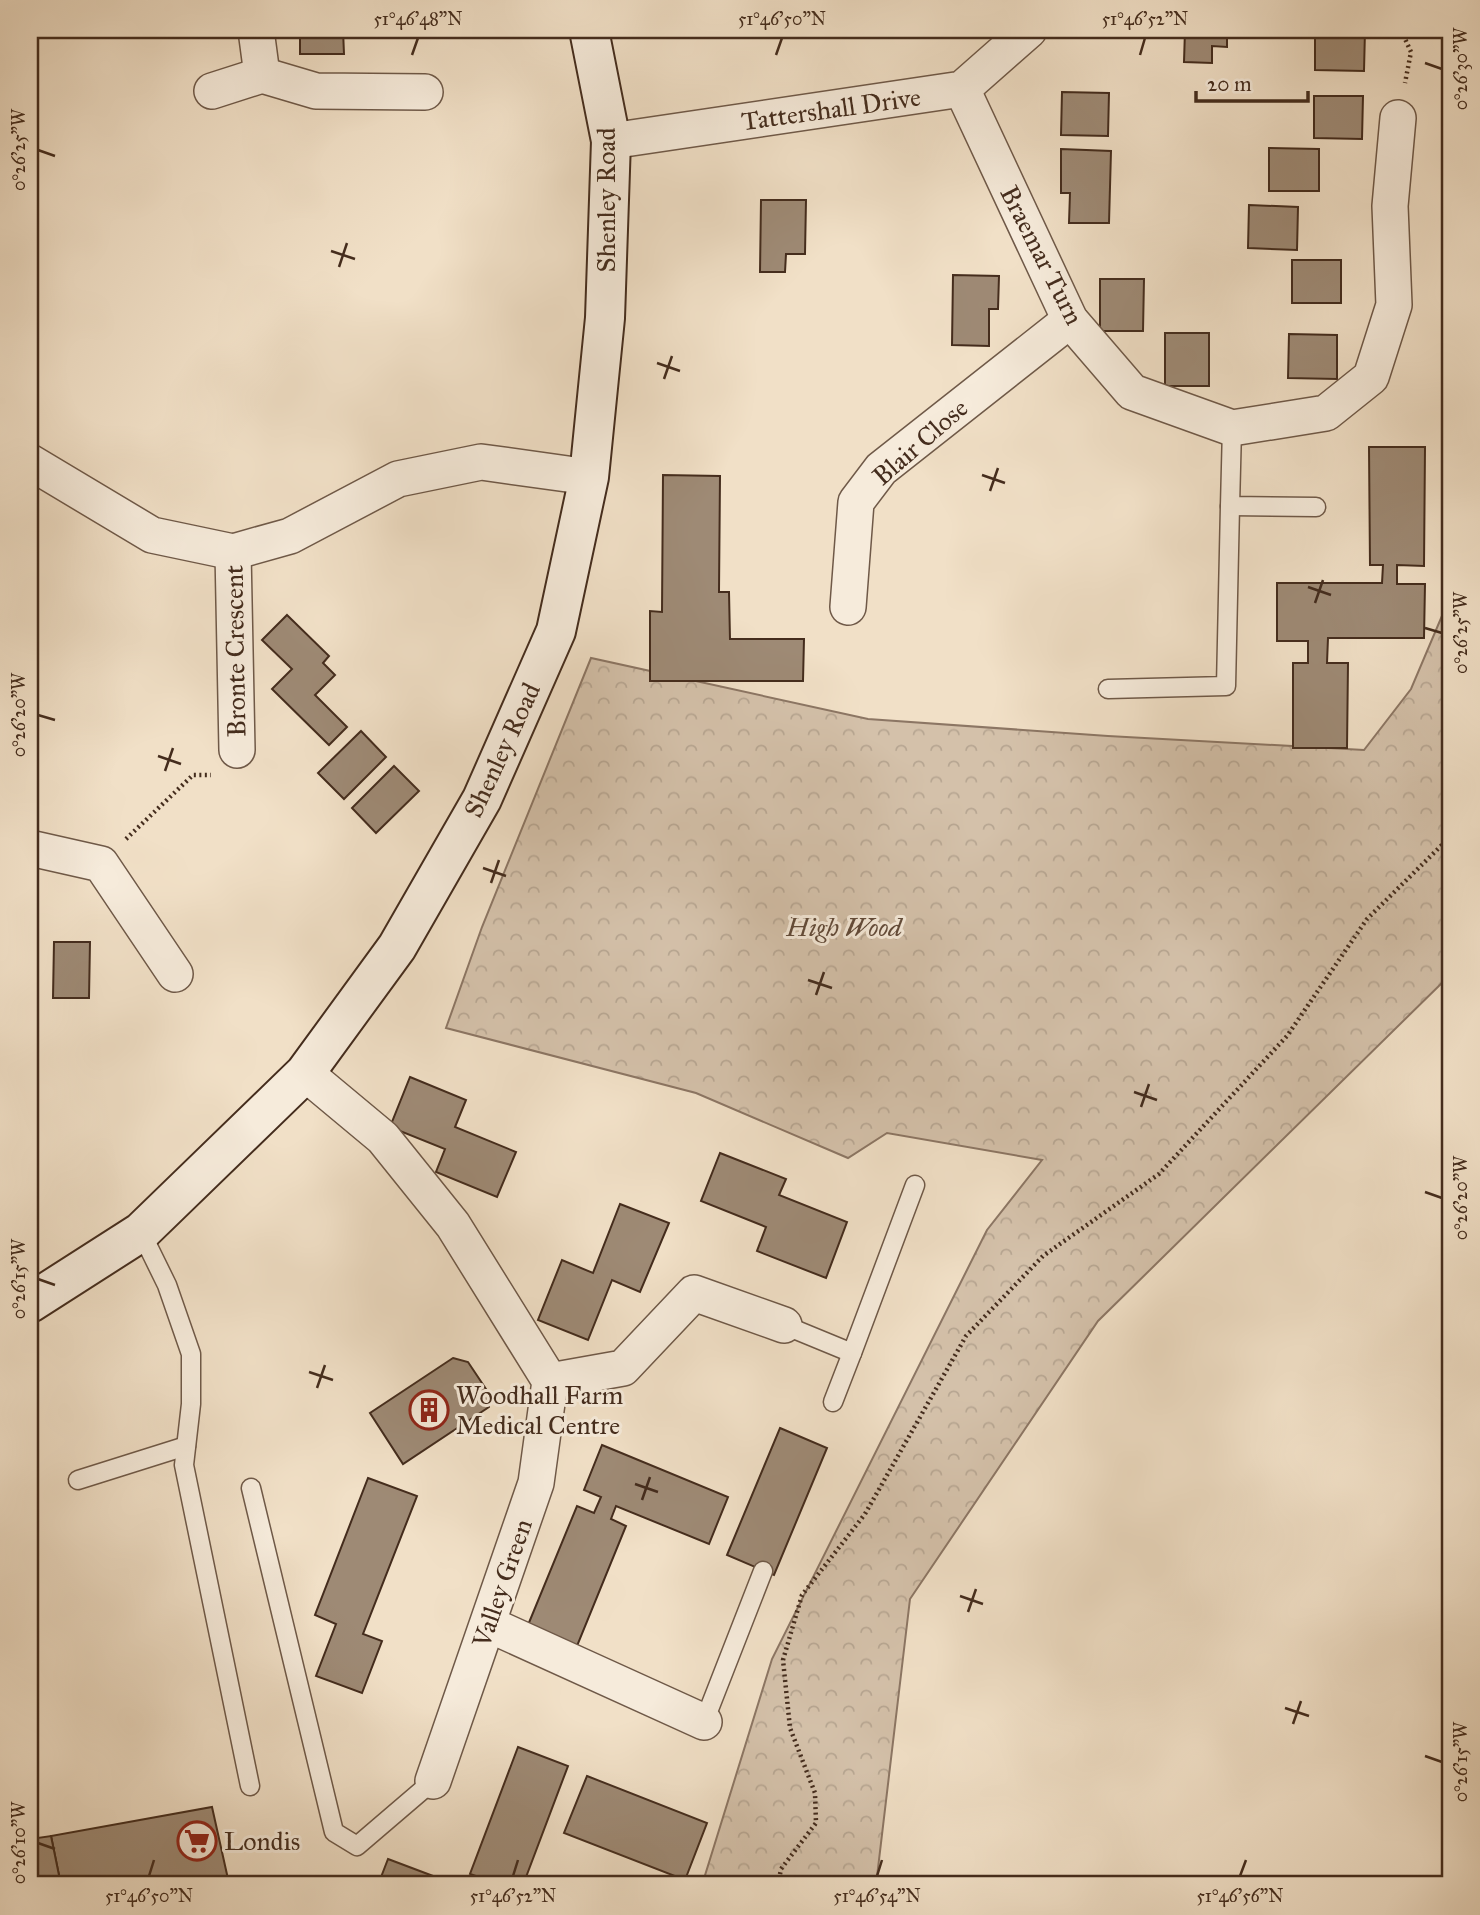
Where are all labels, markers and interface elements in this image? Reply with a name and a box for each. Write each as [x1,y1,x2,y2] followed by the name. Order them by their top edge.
[374,8,462,30] text: 51°46'48"N
[738,8,826,30] text: 51°46'50"N
[1102,8,1188,30] text: 51°46'52"N
[1450,27,1472,110] text: 0°26'30"W
[1196,60,1308,104] scale bar
[1207,71,1252,97] text: 20 m
[739,81,923,137] street label: Tattershall Drive
[8,108,30,191] text: 0°26'25"W
[590,127,622,273] street label: Shenley Road
[993,180,1091,330] street label: Braemar Turn
[866,392,974,492] street label: Blair Close
[218,565,252,737] street label: Bronte Crescent
[1450,591,1472,674] text: 0°26'25"W
[8,672,30,757] text: 0°26'20"W
[457,678,547,822] street label: Shenley Road
[785,911,903,943] park label: High Wood
[1450,1155,1472,1240] text: 0°26'20"W
[8,1238,30,1319] text: 0°26'15"W
[456,1379,623,1441] place label: Woodhall Farm Medical Centre
[408,1389,450,1431] building icon: Woodhall Farm Medical Centre
[465,1515,539,1652] street label: Valley Green
[1450,1721,1472,1802] text: 0°26'15"W
[8,1801,30,1884] text: 0°26'10"W
[176,1820,218,1862] supermarket icon: Londis
[224,1825,300,1857] place label: Londis
[105,1885,193,1907] text: 51°46'50"N
[470,1885,556,1907] text: 51°46'52"N
[833,1885,921,1907] text: 51°46'54"N
[1197,1885,1283,1907] text: 51°46'56"N

